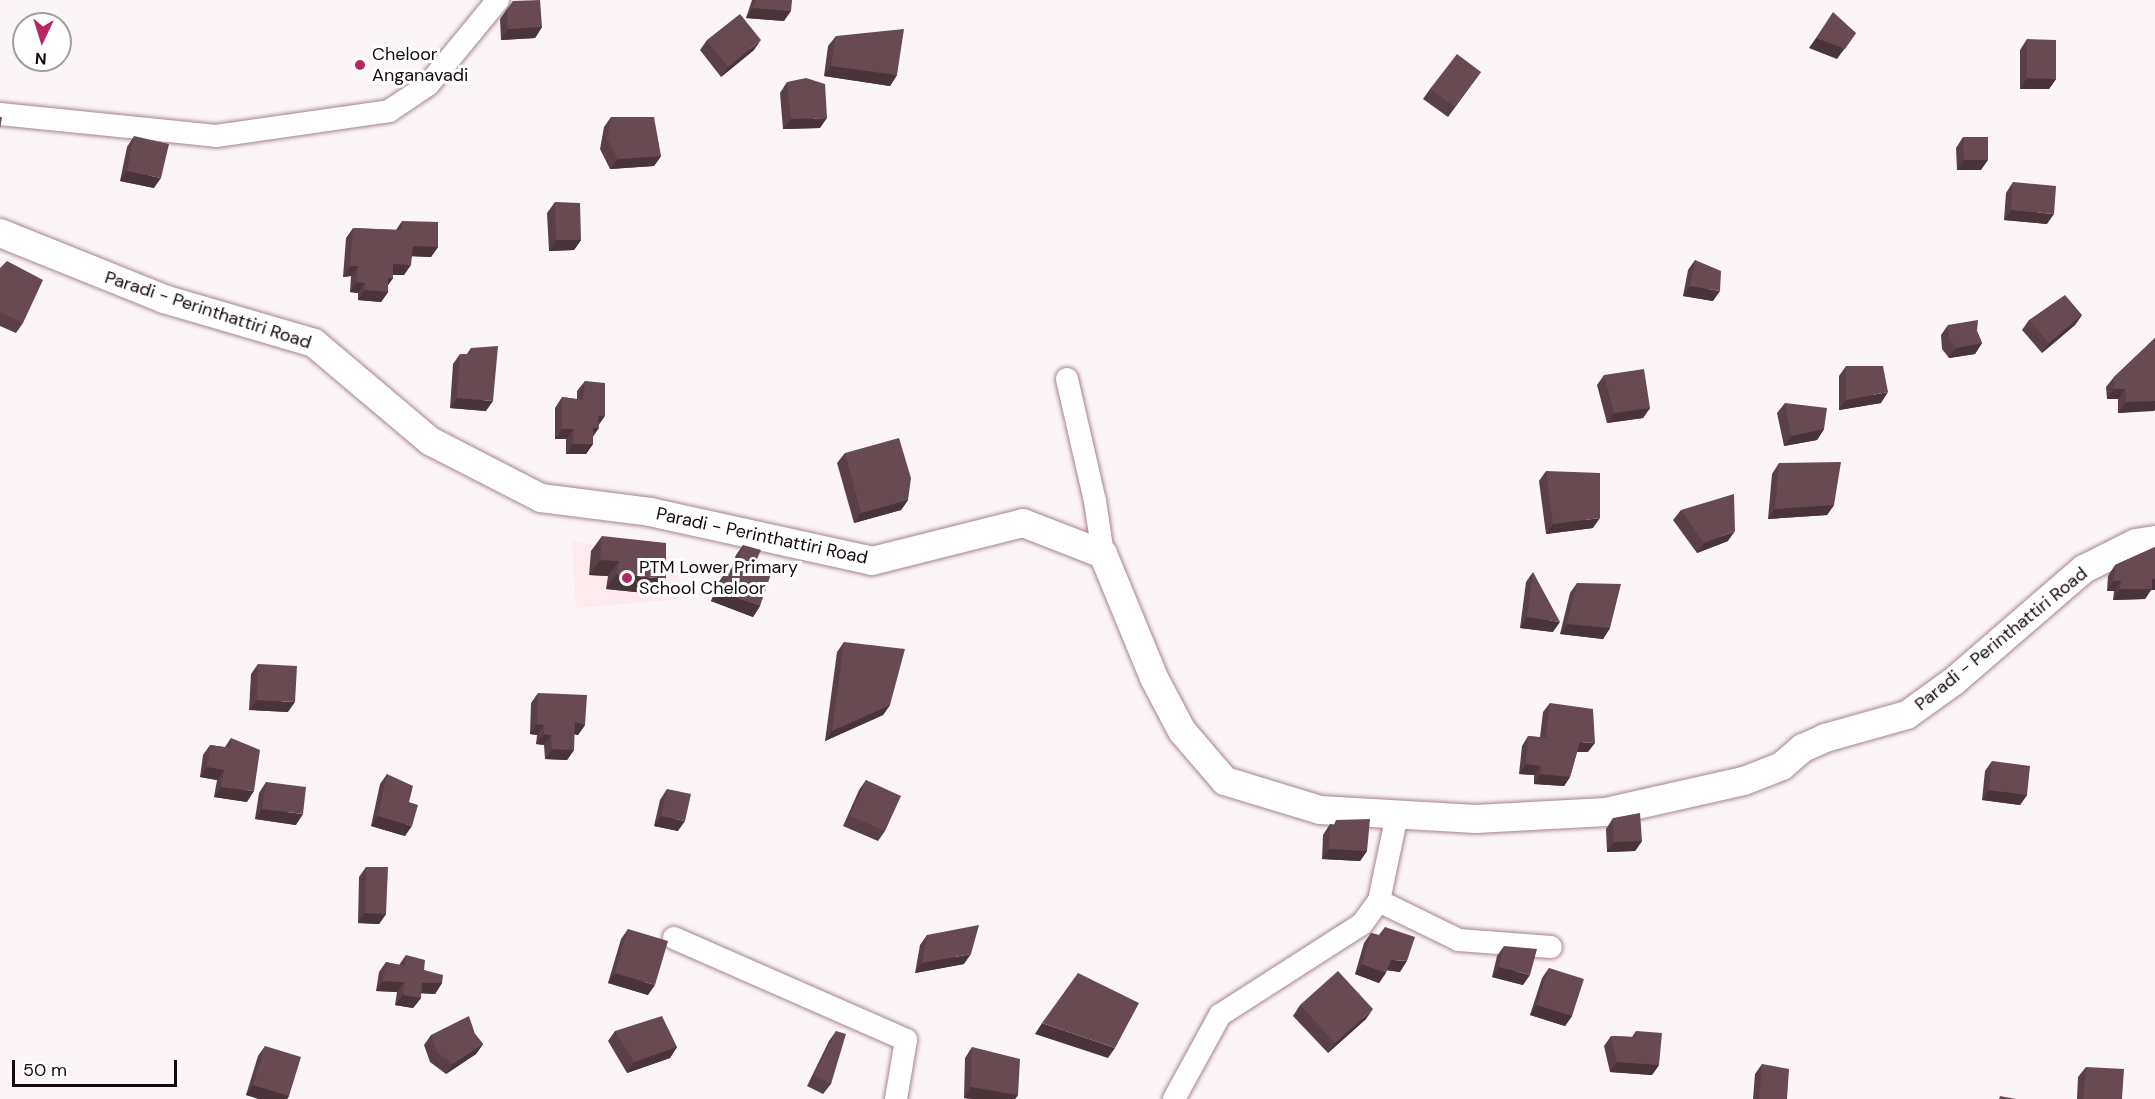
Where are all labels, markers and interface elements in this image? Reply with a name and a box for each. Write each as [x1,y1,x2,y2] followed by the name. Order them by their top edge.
[12,12,72,72] north arrow
[372,44,468,86] place label: Cheloor Anganavadi
[34,48,47,69] text: N
[353,58,367,72] marker: Cheloor Anganavadi
[102,266,314,354] street label: Paradi - Perinthattiri Road
[654,503,870,569] street label: Paradi - Perinthattiri Road
[639,557,798,600] place label: PTM Lower Primary School Cheloor
[1910,563,2092,715] street label: Paradi - Perinthattiri Road
[620,571,634,585] marker: PTM Lower Primary School Cheloor
[15,1048,180,1086] scale bar
[23,1058,67,1082] text: 50 m

